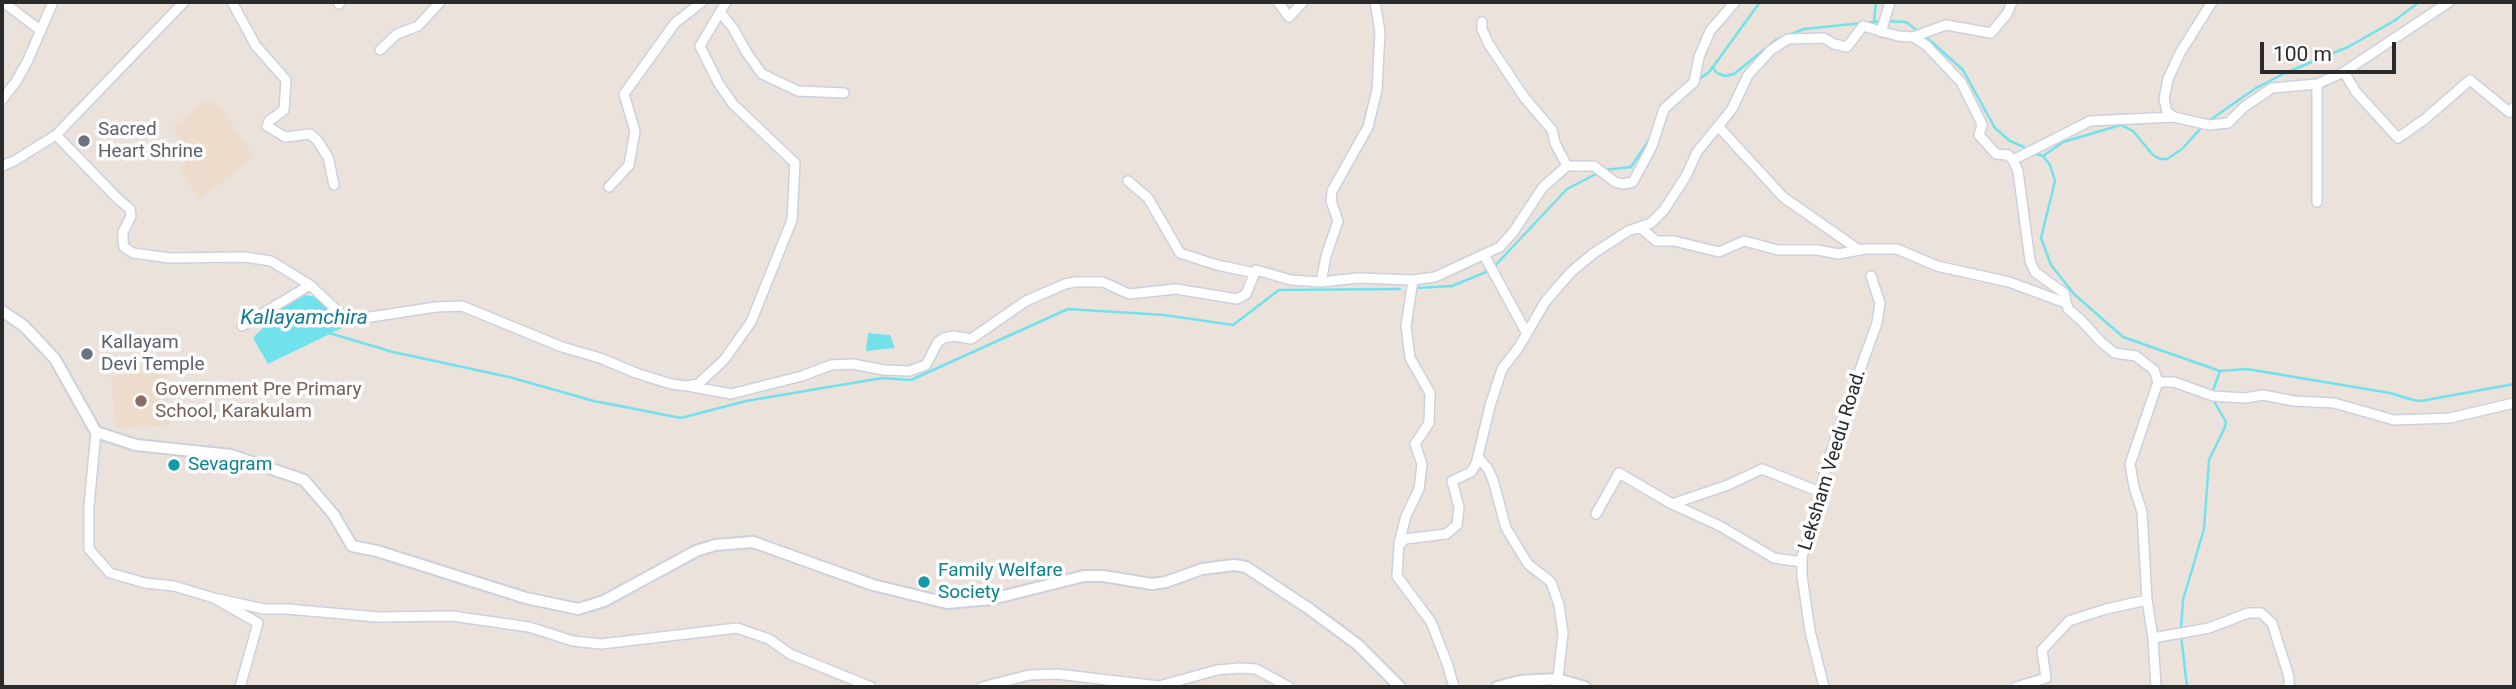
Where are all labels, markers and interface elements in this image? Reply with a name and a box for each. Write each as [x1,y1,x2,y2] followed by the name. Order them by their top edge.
[2264,28,2400,72] scale bar
[2273,42,2332,66] text: 100 m
[98,119,203,163] place label: Sacred Heart Shrine
[76,133,92,149] marker: Sacred Heart Shrine
[240,306,368,332] water label: Kallayamchira
[101,332,204,376] place label: Kallayam Devi Temple
[79,346,95,362] marker: Kallayam Devi Temple
[1795,367,1871,553] street label: Leksham Veedu Road.
[155,379,362,423] place label: Government Pre Primary School, Karakulam
[133,393,149,409] marker: Government Pre Primary School, Karakulam
[188,454,272,476] place label: Sevagram
[166,457,182,473] marker: Sevagram
[938,560,1063,604] place label: Family Welfare Society
[916,574,932,590] marker: Family Welfare Society

